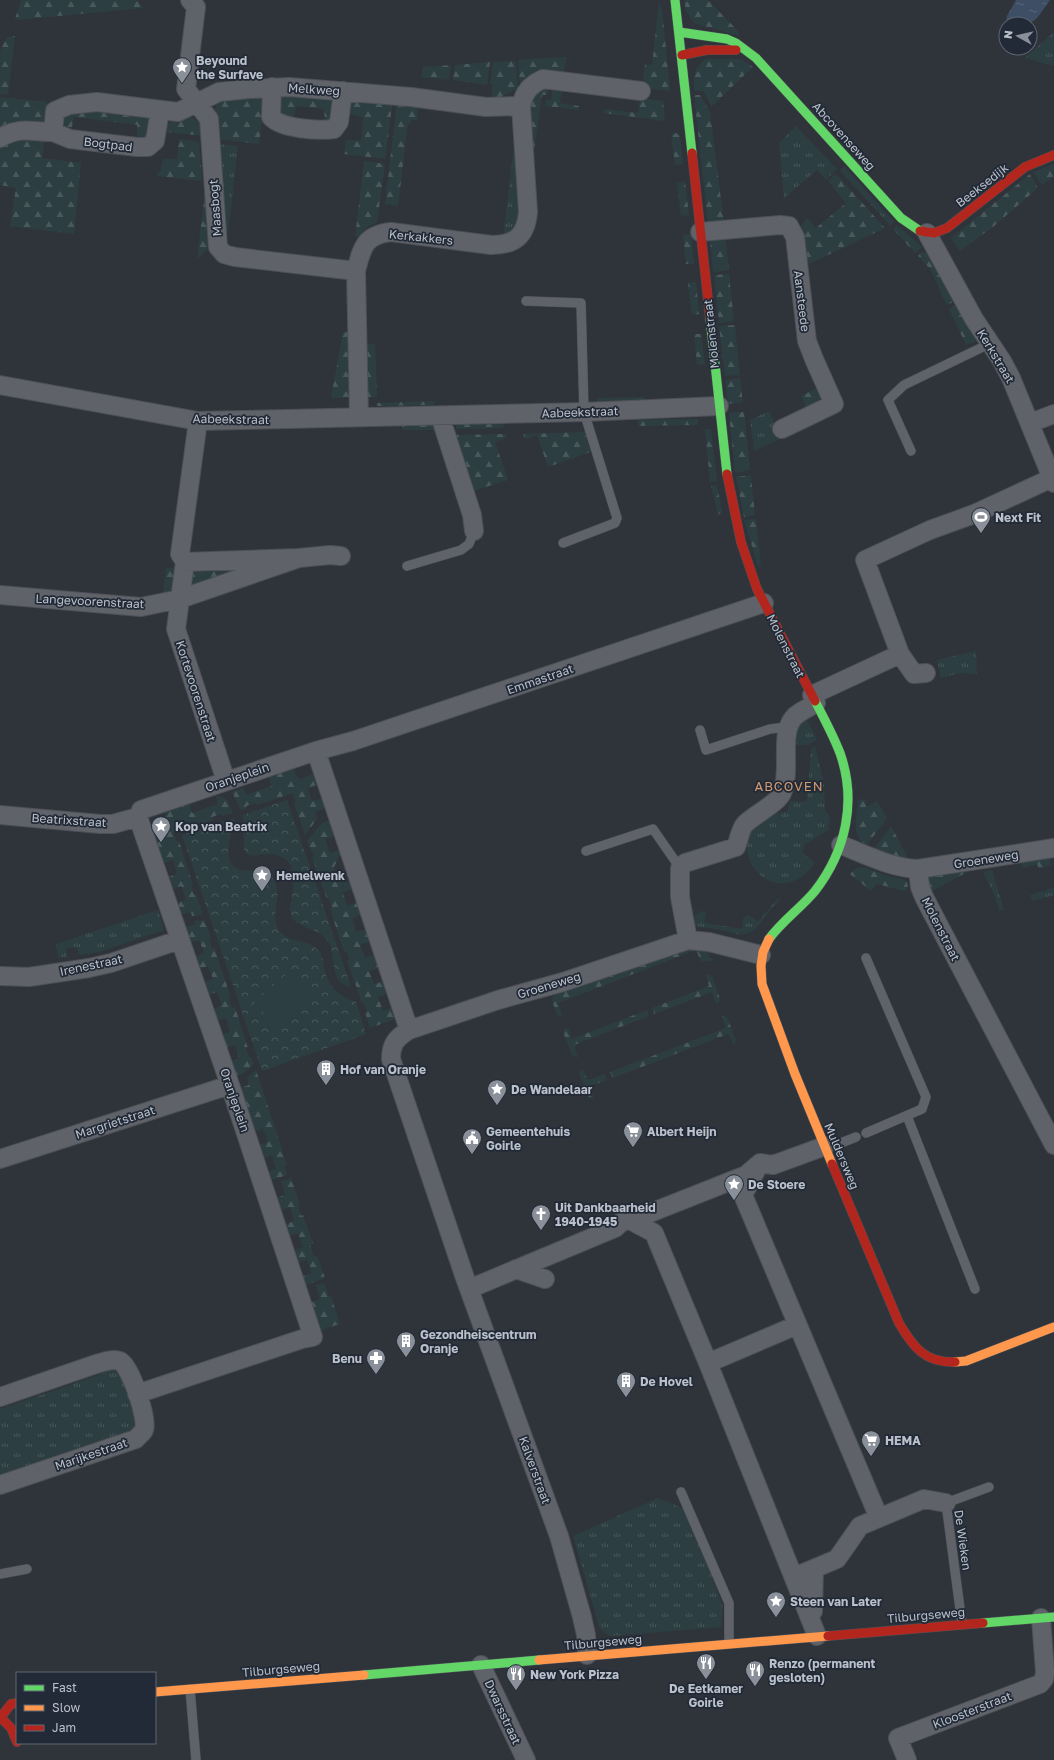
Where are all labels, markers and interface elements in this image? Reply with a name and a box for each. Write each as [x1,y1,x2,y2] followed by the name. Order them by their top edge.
[998,16,1038,56] north arrow
[1001,29,1015,40] text: N
[196,53,263,82] place label: Beyound the Surfave
[171,56,193,84] place icon: Beyound the Surfave
[288,80,340,98] street label: Melkweg
[809,99,879,173] street label: Abcovenseweg
[83,134,133,154] street label: Bogtpad
[953,160,1011,210] street label: Beeksedijk
[206,179,224,237] street label: Maasbogt
[388,226,454,248] street label: Kerkakkers
[791,270,813,333] street label: Aansteede
[700,298,722,369] street label: Molenstraat
[974,326,1018,386] street label: Kerkstraat
[541,403,619,421] street label: Aabeekstraat
[192,411,270,427] street label: Aabeekstraat
[970,506,992,534] sports icon: Next Fit
[995,510,1041,525] place label: Next Fit
[35,591,145,611] street label: Langevoorenstraat
[764,612,809,681] street label: Molenstraat
[173,639,219,744] street label: Kortevoorenstraat
[505,661,575,697] street label: Emmastraat
[203,759,271,795] street label: Oranjeplein
[754,778,824,794] district label: ABCOVEN
[31,810,107,830] street label: Beatrixstraat
[150,815,172,843] place icon: Kop van Beatrix
[175,819,267,834] place label: Kop van Beatrix
[953,846,1019,872] street label: Groeneweg
[251,864,273,892] place icon: Hemelwenk
[276,868,345,883] place label: Hemelwenk
[919,895,964,964] street label: Molenstraat
[58,951,124,979] street label: Irenestraat
[516,968,582,1002] street label: Groeneweg
[315,1058,337,1086] building icon: Hof van Oranje
[340,1062,426,1077] place label: Hof van Oranje
[217,1066,253,1134] street label: Oranjeplein
[486,1078,508,1106] place icon: De Wandelaar
[511,1082,593,1097] place label: De Wandelaar
[73,1102,157,1142] street label: Margrietstraat
[622,1120,644,1148] supermarket icon: Albert Heijn
[821,1121,863,1191] street label: Muldersweg
[486,1124,570,1153] place label: Gemeentehuis Goirle
[647,1124,717,1139] place label: Albert Heijn
[461,1127,483,1155] public building icon: Gemeentehuis Goirle
[723,1173,745,1201] place icon: De Stoere
[748,1177,805,1192] place label: De Stoere
[555,1200,656,1229] place label: Uit Dankbaarheid 1940-1945
[530,1203,552,1231] church icon: Uit Dankbaarheid 1940-1945
[420,1327,536,1356] place label: Gezondheiscentrum Oranje
[395,1330,417,1358] building icon: Gezondheiscentrum Oranje
[365,1347,387,1375] pharmacy icon: Benu
[332,1351,362,1366] place label: Benu
[615,1370,637,1398] building icon: De Hovel
[640,1374,693,1389] place label: De Hovel
[860,1429,882,1457] supermarket icon: HEMA
[885,1433,921,1448] place label: HEMA
[516,1434,554,1506] street label: Kalverstraat
[53,1435,129,1473] street label: Marijkestraat
[951,1509,975,1571] street label: De Wieken
[765,1590,787,1618] place icon: Steen van Later
[790,1594,882,1609] place label: Steen van Later
[886,1604,966,1626] street label: Tilburgseweg
[563,1631,643,1653] street label: Tilburgseweg
[695,1652,717,1680] restaurant icon: De Eetkamer Goirle
[769,1656,876,1685] place label: Renzo (permanent gesloten)
[241,1658,321,1680] street label: Tilburgseweg
[744,1659,766,1687] restaurant icon: Renzo (permanent gesloten)
[505,1663,527,1691] restaurant icon: New York Pizza
[530,1667,619,1682] place label: New York Pizza
[16,1672,156,1744] legend
[481,1677,525,1747] street label: Dwarsstraat
[52,1680,77,1695] text: Fast
[669,1681,743,1710] place label: De Eetkamer Goirle
[931,1688,1014,1732] street label: Kloosterstraat
[52,1700,80,1715] text: Slow
[52,1720,76,1735] text: Jam

